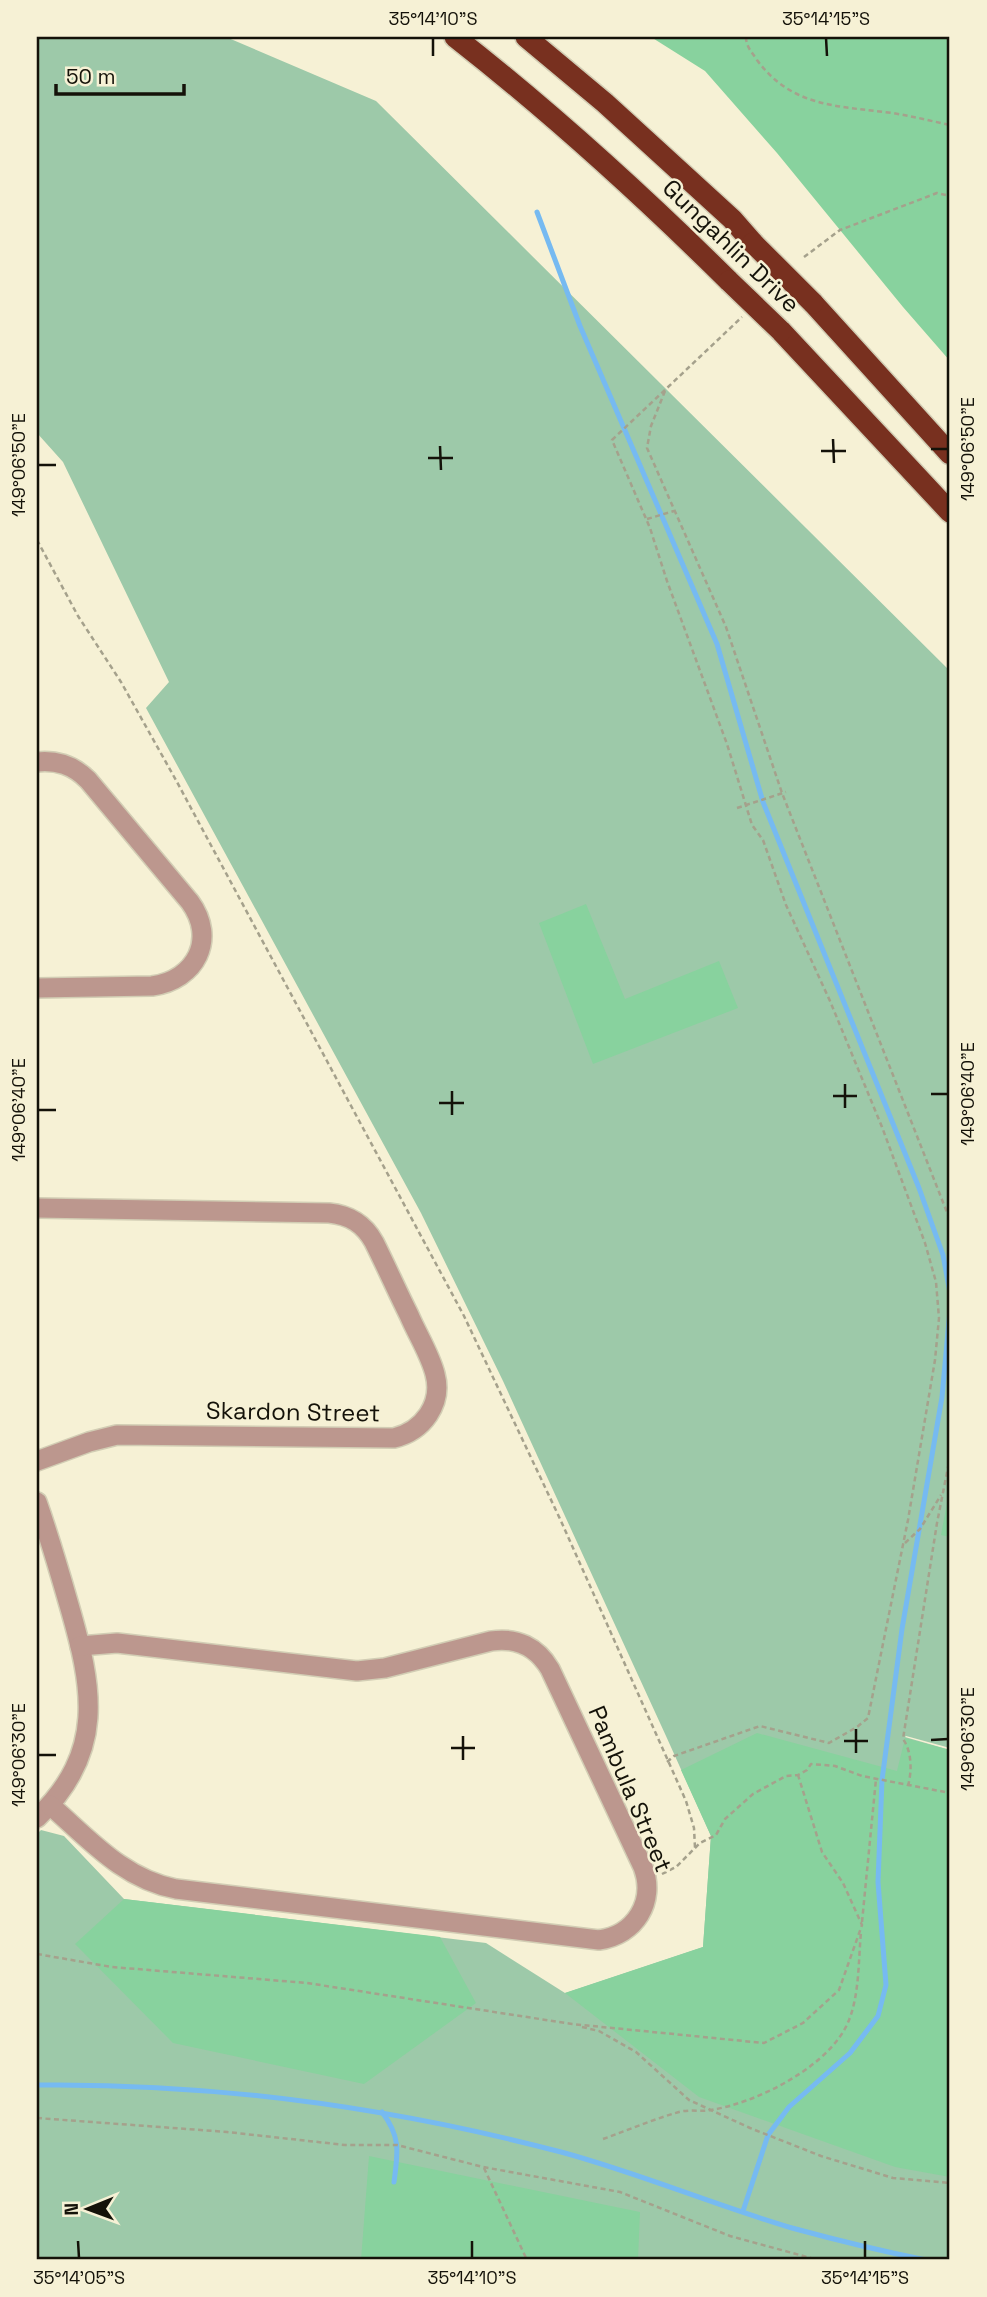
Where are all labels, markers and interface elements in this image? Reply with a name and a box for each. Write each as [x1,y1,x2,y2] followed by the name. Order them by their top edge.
[389,7,477,30] text: 35°14'10"S
[782,7,870,30] text: 35°14'15"S
[56,52,184,96] scale bar
[66,63,116,90] text: 50 m
[656,172,807,319] street label: Gungahlin Drive
[956,397,979,501] text: 149°06'50"E
[7,413,30,517] text: 149°06'50"E
[956,1042,979,1146] text: 149°06'40"E
[7,1058,30,1162] text: 149°06'40"E
[206,1394,380,1429] street label: Skardon Street
[956,1687,979,1791] text: 149°06'30"E
[581,1701,679,1877] street label: Pambula Street
[7,1703,30,1807] text: 149°06'30"E
[52,2174,122,2244] north arrow
[59,2203,84,2216] text: N
[33,2266,125,2289] text: 35°14'05"S
[428,2266,516,2289] text: 35°14'10"S
[821,2266,909,2289] text: 35°14'15"S

